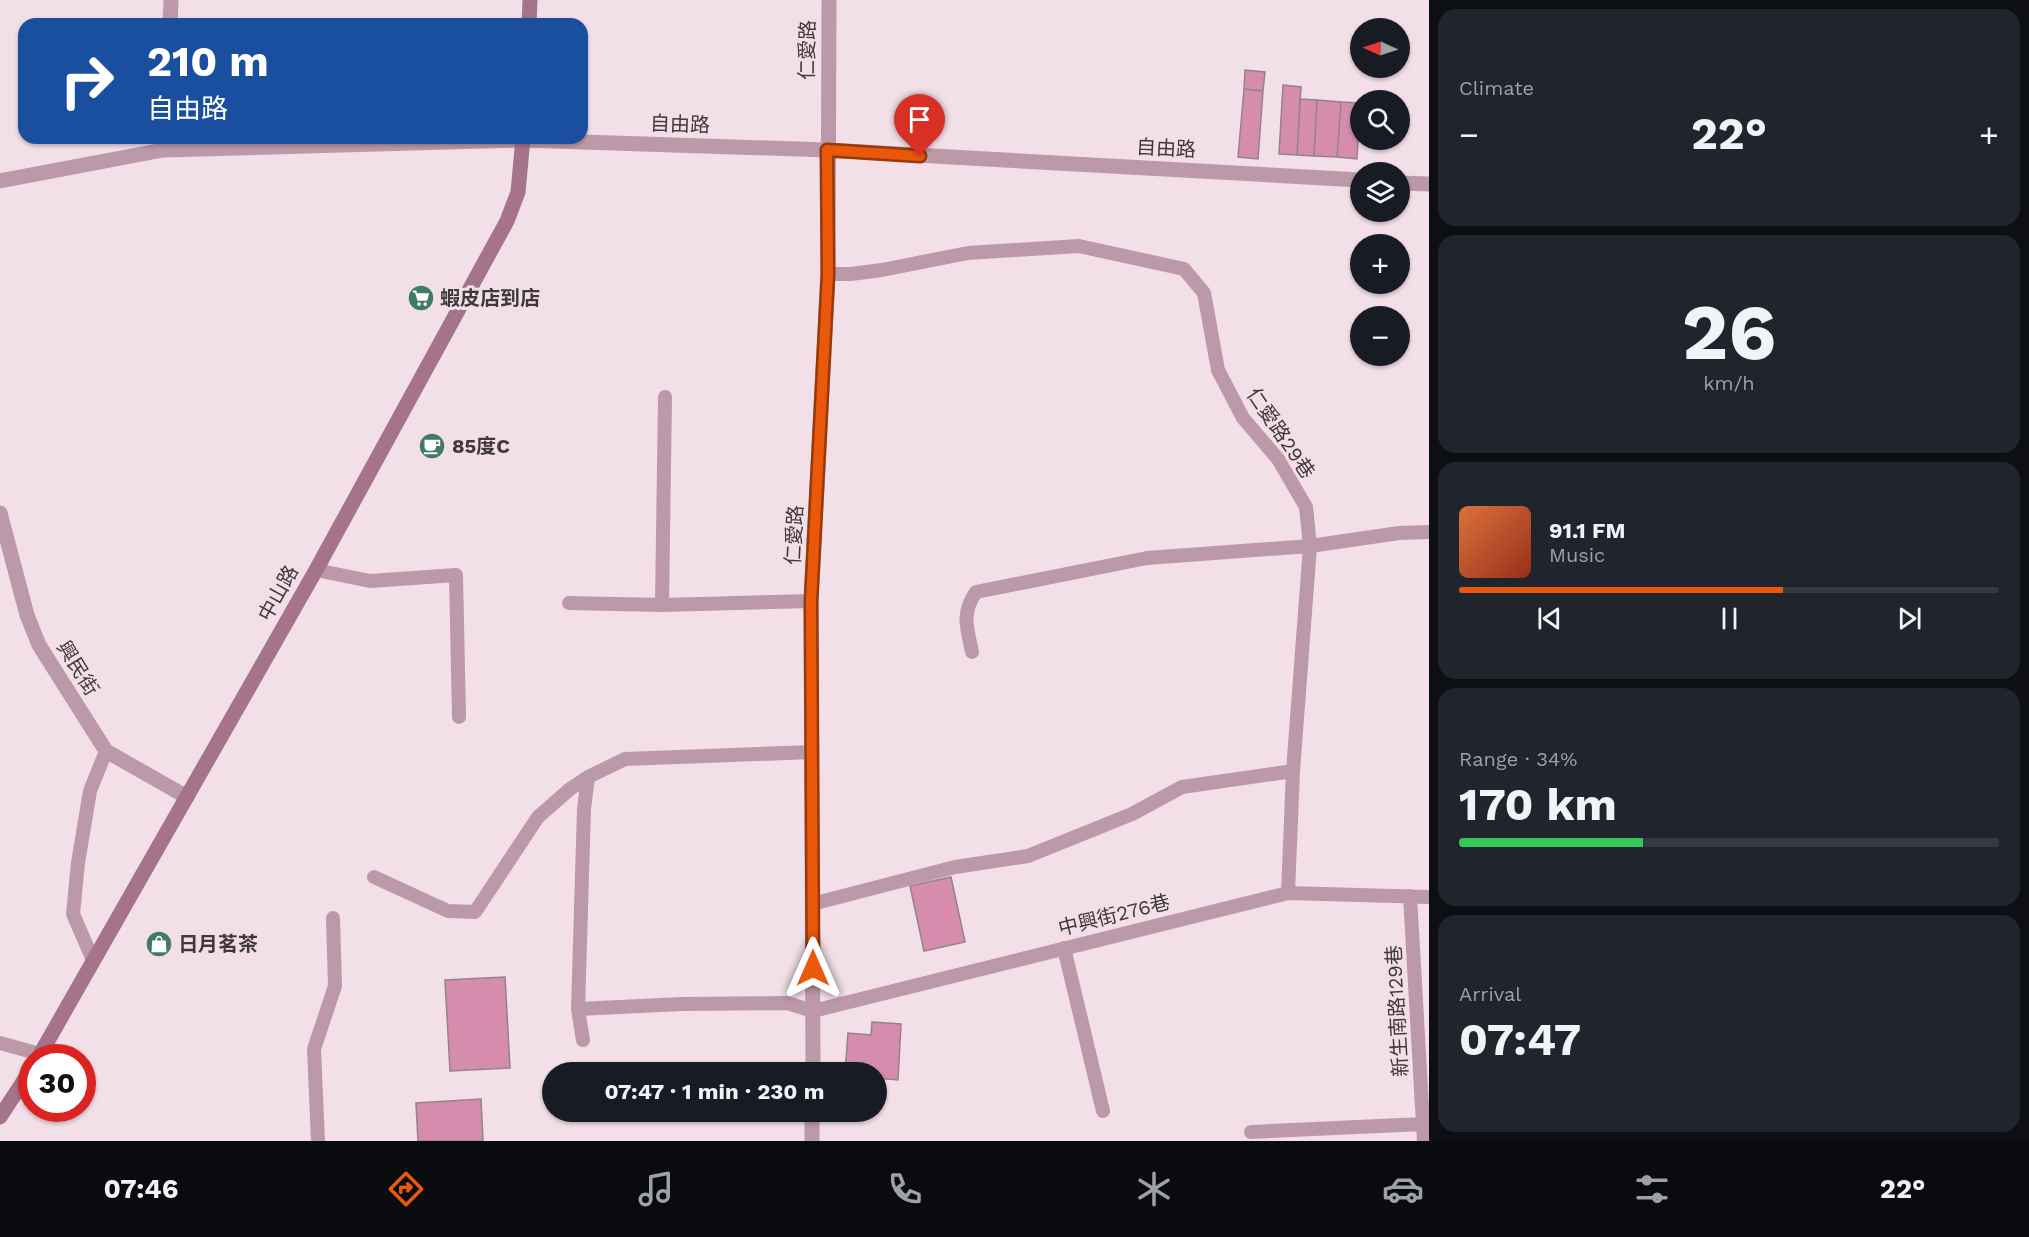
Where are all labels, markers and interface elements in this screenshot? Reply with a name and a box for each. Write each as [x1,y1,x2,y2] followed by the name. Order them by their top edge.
[1350,18,1410,78] north arrow
[1350,18,1410,366] map controls
[794,20,820,80] street label: 仁愛路
[147,37,269,86] text: 210 m
[48,42,126,120] icon: right
[1459,76,1534,100] text: Climate
[1350,90,1410,150] button: search
[147,93,228,125] text: 自由路
[894,94,945,156] pin
[903,103,936,136] icon: arrive
[1691,107,1767,160] text: 22°
[650,111,710,137] street label: 自由路
[1459,115,1479,154] text: −
[1979,115,1999,154] text: +
[1135,134,1197,162] street label: 自由路
[1350,162,1410,222] button: layers
[1350,234,1410,294] button: +
[406,283,436,313] supermarket icon: 蝦皮店到店
[440,286,540,310] place label: 蝦皮店到店
[1682,286,1776,378] text: 26
[1350,306,1410,366] button: −
[1703,371,1755,395] text: km/h
[1242,383,1320,483] street label: 仁愛路29巷
[417,431,447,461] cafe icon: 85度C
[452,434,510,458] place label: 85度C
[780,504,808,566] street label: 仁愛路
[1549,518,1625,543] text: 91.1 FM
[1549,543,1605,567] text: Music
[253,561,303,625] street label: 中山路
[1533,602,1566,635] icon: previous
[1713,602,1746,635] icon: pause
[1893,602,1926,635] icon: next
[52,636,104,700] street label: 興民街
[1459,747,1577,771] text: Range · 34%
[1459,778,1617,831] text: 170 km
[1056,890,1172,940] street label: 中興街276巷
[144,929,174,959] shop icon: 日月茗茶
[178,932,258,956] place label: 日月茗茶
[781,936,845,1000] position arrow
[1382,945,1412,1077] street label: 新生南路129巷
[1459,982,1521,1006] text: Arrival
[1459,1013,1581,1066] text: 07:47
[18,1044,96,1122] speed limit sign: 30
[604,1079,825,1104] text: 07:47 · 1 min · 230 m
[385,1168,427,1210] icon: directions
[635,1168,677,1210] icon: music
[884,1168,926,1210] icon: phone
[1133,1168,1175,1210] icon: climate
[1382,1168,1424,1210] icon: car
[1631,1168,1673,1210] icon: filters
[104,1173,178,1205] text: 07:46
[1880,1173,1925,1205] text: 22°

